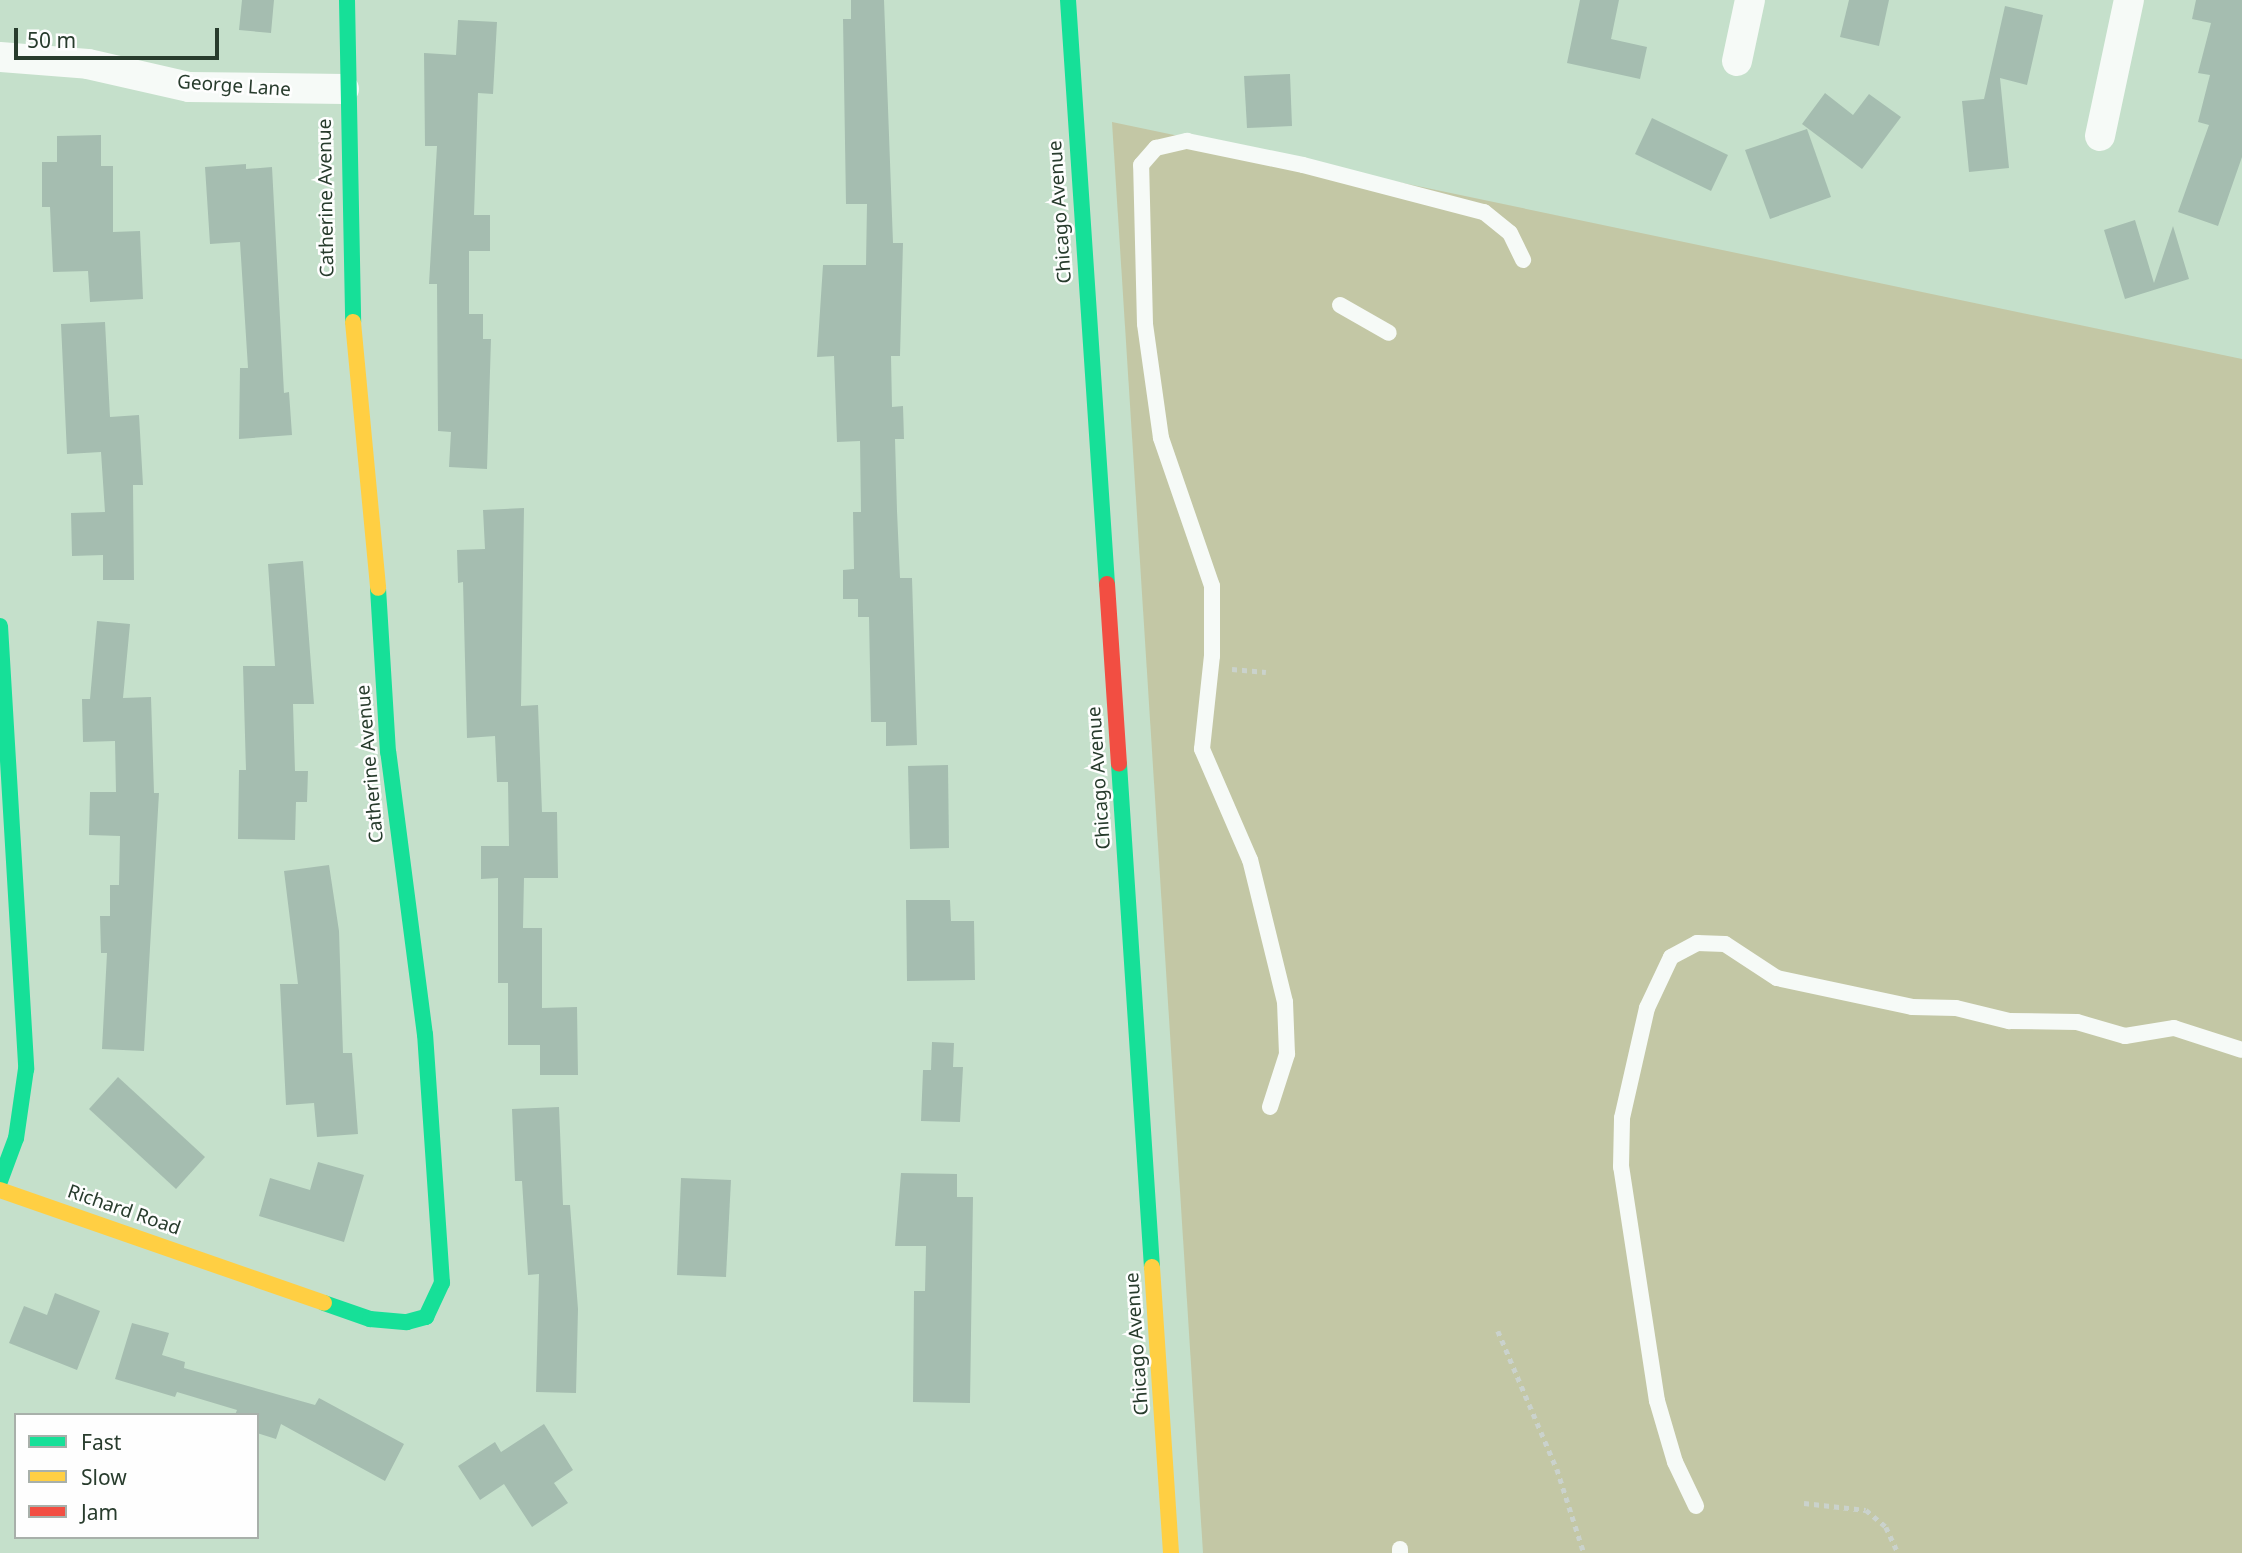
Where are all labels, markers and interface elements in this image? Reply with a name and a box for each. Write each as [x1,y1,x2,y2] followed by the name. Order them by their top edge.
[18,14,222,58] scale bar
[27,26,76,54] text: 50 m
[176,71,292,101] street label: George Lane
[313,118,339,278] street label: Catherine Avenue
[1044,140,1076,284] street label: Chicago Avenue
[352,684,388,844] street label: Catherine Avenue
[1083,706,1115,850] street label: Chicago Avenue
[65,1180,183,1240] street label: Richard Road
[1121,1272,1153,1416] street label: Chicago Avenue
[14,1413,259,1539] legend
[81,1428,121,1456] text: Fast
[81,1463,127,1491] text: Slow
[81,1498,118,1526] text: Jam

